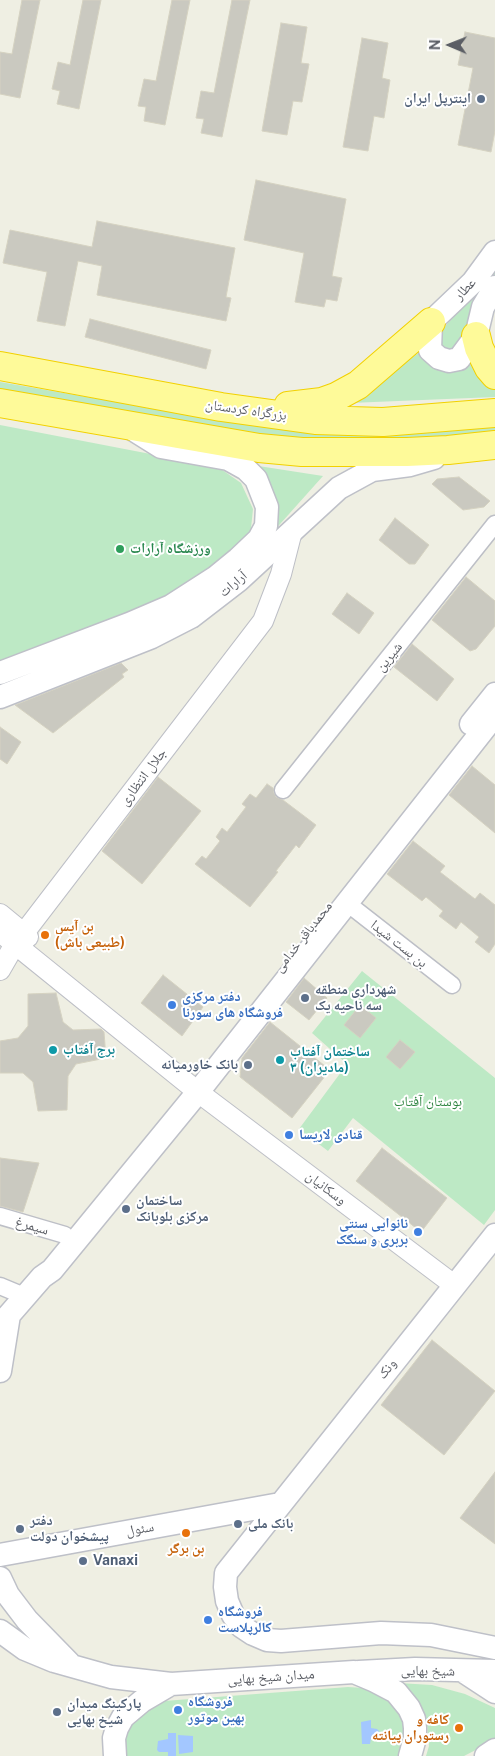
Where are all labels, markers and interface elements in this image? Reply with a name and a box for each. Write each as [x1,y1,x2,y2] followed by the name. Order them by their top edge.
[425,20,475,70] north arrow
[427,39,443,50] text: N
[404,91,471,107] place label: اینترپل ایران
[475,93,487,105] marker: اینترپل ایران
[450,274,480,304] street label: عطار
[204,396,288,424] street label: بزرگراه کردستان
[130,541,211,557] place label: ورزشگاه آرارات
[114,543,126,555] marker: ورزشگاه آرارات
[215,567,251,601] street label: آرارات
[372,639,406,675] street label: شیرین
[116,745,170,809] street label: جلال انتظاری
[270,898,336,976] street label: محمدباقر خدامی
[367,917,431,971] street label: بن بست شیدا
[55,919,125,952] place label: بن آیس (طبیعی باش)
[39,929,51,941] marker: بن آیس (طبیعی باش)
[315,982,396,1014] place label: شهرداری منطقه سه ناحیه یک
[182,989,283,1022] place label: دفتر مرکزی فروشگاه های سورنا
[299,992,311,1004] marker: شهرداری منطقه سه ناحیه یک
[166,999,178,1011] marker: دفتر مرکزی فروشگاه های سورنا
[63,1042,115,1058] place label: برج آفتاب
[47,1044,59,1056] marker: برج آفتاب
[290,1044,370,1076] place label: ساختمان آفتاب ۳ (مادیران)
[274,1054,286,1066] marker: ساختمان آفتاب ۳ (مادیران)
[161,1057,238,1073] place label: بانک خاورمیانه
[242,1059,254,1071] marker: بانک خاورمیانه
[394,1094,462,1110] park label: بوستان آفتاب
[299,1127,363,1143] place label: قنادی لاریسا
[283,1129,295,1141] marker: قنادی لاریسا
[302,1167,350,1209] street label: وسکانیان
[136,1193,209,1226] place label: ساختمان مرکزی بلوبانک
[120,1203,132,1215] marker: ساختمان مرکزی بلوبانک
[13,1213,51,1239] street label: سیمرغ
[336,1216,408,1248] place label: نانوایی سنتی بربری و سنگک
[412,1226,424,1238] marker: نانوایی سنتی بربری و سنگک
[374,1355,400,1383] street label: ونک
[30,1513,109,1545] place label: دفتر پیشخوان دولت
[248,1516,293,1532] place label: بانک ملی
[125,1518,155,1540] street label: سئول
[232,1518,244,1530] marker: بانک ملی
[14,1523,26,1535] marker: دفتر پیشخوان دولت
[180,1527,192,1539] marker: بن برگر
[168,1541,204,1557] place label: بن برگر
[93,1553,138,1569] place label: Vanaxi
[77,1555,89,1567] marker: Vanaxi
[218,1604,272,1636] place label: فروشگاه کالرپلاست
[202,1614,214,1626] marker: فروشگاه کالرپلاست
[401,1662,455,1680] street label: شیخ بهایی
[227,1666,315,1688] street label: میدان شیخ بهایی
[188,1694,244,1726] place label: فروشگاه بهین موتور
[67,1696,141,1728] place label: پارکینگ میدان شیخ بهایی
[172,1704,184,1716] marker: فروشگاه بهین موتور
[51,1706,63,1718] marker: پارکینگ میدان شیخ بهایی
[372,1712,449,1744] place label: کافه و رستوران پیانته
[453,1722,465,1734] marker: کافه و رستوران پیانته

